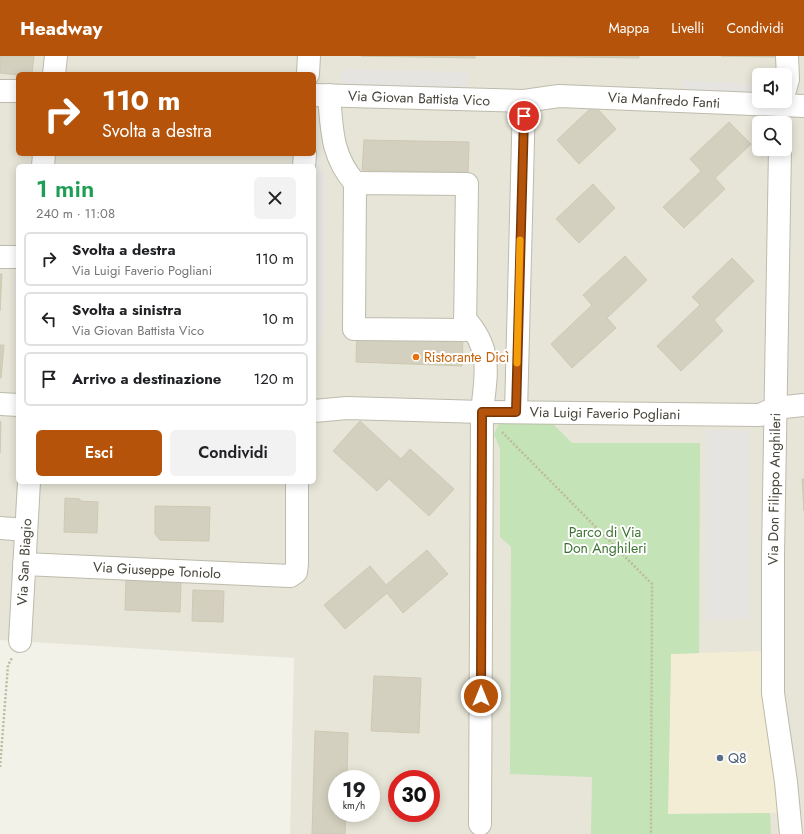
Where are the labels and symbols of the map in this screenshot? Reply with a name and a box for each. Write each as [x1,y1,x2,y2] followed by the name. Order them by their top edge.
[348,86,491,110] street label: Via Giovan Battista Vico
[607,87,721,113] street label: Via Manfredo Fanti
[507,99,541,133] pin
[424,347,509,367] place label: Ristorante Dicì
[411,352,421,362] marker: Ristorante Dicì
[529,402,681,424] street label: Via Luigi Faverio Pogliani
[763,413,785,565] street label: Via Don Filippo Anghileri
[12,518,36,606] street label: Via San Biagio
[563,522,647,558] park label: Parco di Via Don Anghileri
[92,557,222,583] street label: Via Giuseppe Toniolo
[460,675,502,717] position arrow
[728,748,747,768] place label: Q8
[715,753,725,763] marker: Q8
[388,770,440,822] speed limit sign: 30

